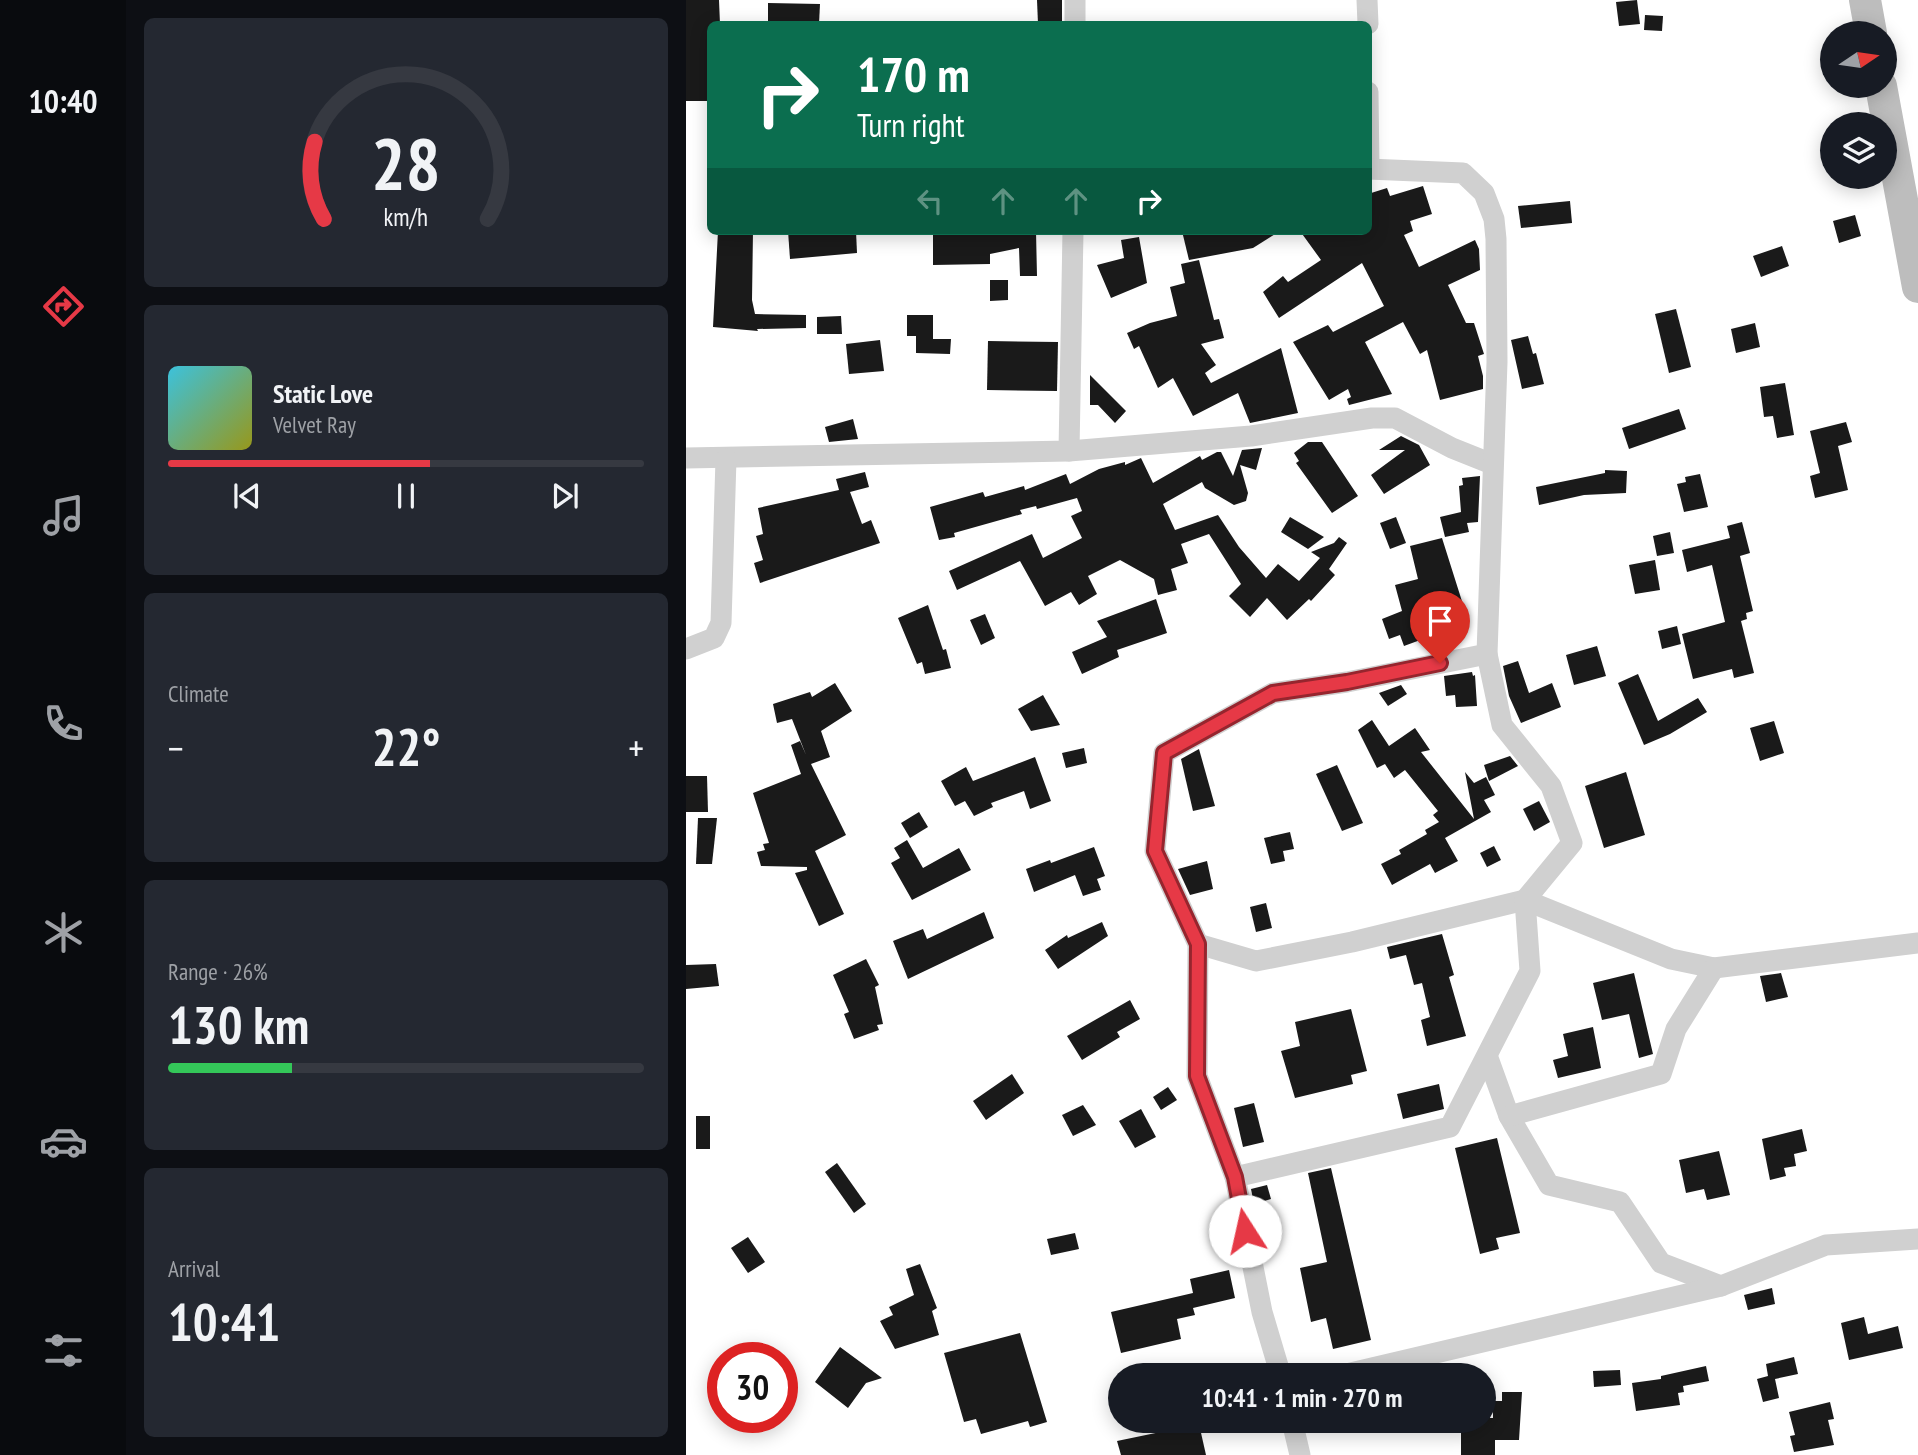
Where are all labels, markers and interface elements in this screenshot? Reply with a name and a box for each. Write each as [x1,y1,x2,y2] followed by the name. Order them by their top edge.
[1820,21,1897,98] north arrow
[1820,21,1897,189] map controls
[857,42,970,106] text: 170 m
[742,49,833,140] icon: right
[28,80,98,122] text: 10:40
[857,104,965,146] text: Turn right
[1820,112,1897,189] button: layers
[371,115,441,209] text: 28
[911,182,949,220] icon: left
[984,182,1022,220] icon: ahead
[1057,182,1095,220] icon: ahead
[1130,182,1168,220] icon: right
[384,201,428,233] text: km/h
[39,282,88,331] icon: directions
[273,377,373,410] text: Static Love
[273,410,356,439] text: Velvet Ray
[228,477,266,515] icon: previous
[387,477,425,515] icon: pause
[546,477,584,515] icon: next
[39,491,88,540] icon: music
[1410,591,1470,663] pin
[1421,602,1459,640] icon: arrive
[168,679,229,708] text: Climate
[39,699,88,748] icon: phone
[372,713,440,780] text: 22°
[168,723,184,772] text: −
[628,723,644,772] text: +
[39,908,88,957] icon: climate
[168,957,268,986] text: Range · 26%
[168,991,309,1058] text: 130 km
[39,1117,88,1166] icon: car
[1208,1194,1282,1268] position arrow
[168,1254,220,1283] text: Arrival
[168,1288,280,1355] text: 10:41
[39,1326,88,1375] icon: filters
[707,1342,798,1433] speed limit sign: 30
[1202,1381,1402,1414] text: 10:41 · 1 min · 270 m

